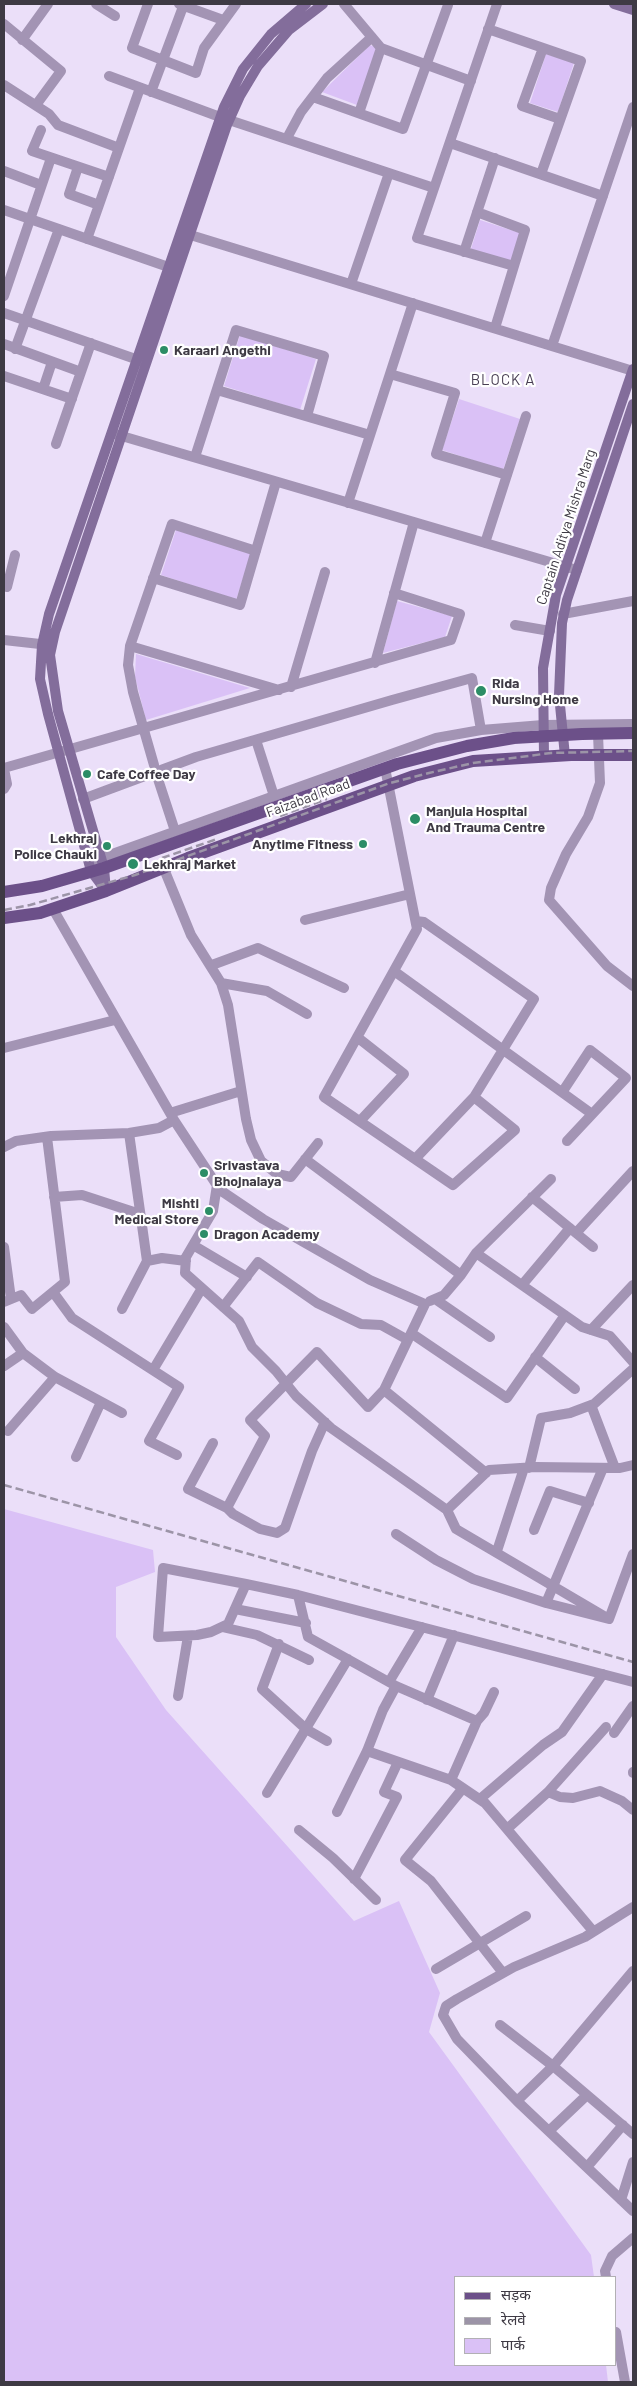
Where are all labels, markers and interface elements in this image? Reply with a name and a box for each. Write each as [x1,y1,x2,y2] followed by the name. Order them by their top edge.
[174,342,271,358] place label: Karaari Angethi
[158,344,170,356] marker: Karaari Angethi
[470,371,536,389] district label: BLOCK A
[533,447,599,607] street label: Captain Aditya Mishra Marg
[492,675,579,708] place label: Rida Nursing Home
[474,684,488,698] marker: Rida Nursing Home
[97,766,196,782] place label: Cafe Coffee Day
[81,768,93,780] marker: Cafe Coffee Day
[264,775,352,821] street label: Faizabad Road
[426,803,545,836] place label: Manjula Hospital And Trauma Centre
[408,812,422,826] marker: Manjula Hospital And Trauma Centre
[14,830,97,862] place label: Lekhraj Police Chauki
[252,836,353,852] place label: Anytime Fitness
[357,838,369,850] marker: Anytime Fitness
[101,840,113,852] marker: Lekhraj Police Chauki
[144,856,236,872] place label: Lekhraj Market
[126,857,140,871] marker: Lekhraj Market
[214,1157,281,1190] place label: Srivastava Bhojnalaya
[198,1167,210,1179] marker: Srivastava Bhojnalaya
[115,1195,199,1228] place label: Mishti Medical Store
[203,1205,215,1217] marker: Mishti Medical Store
[214,1226,319,1242] place label: Dragon Academy
[198,1228,210,1240] marker: Dragon Academy
[454,2276,617,2366] legend
[501,2285,531,2303] text: सड़क
[501,2310,526,2328] text: रेलवे
[501,2335,525,2353] text: पार्क

